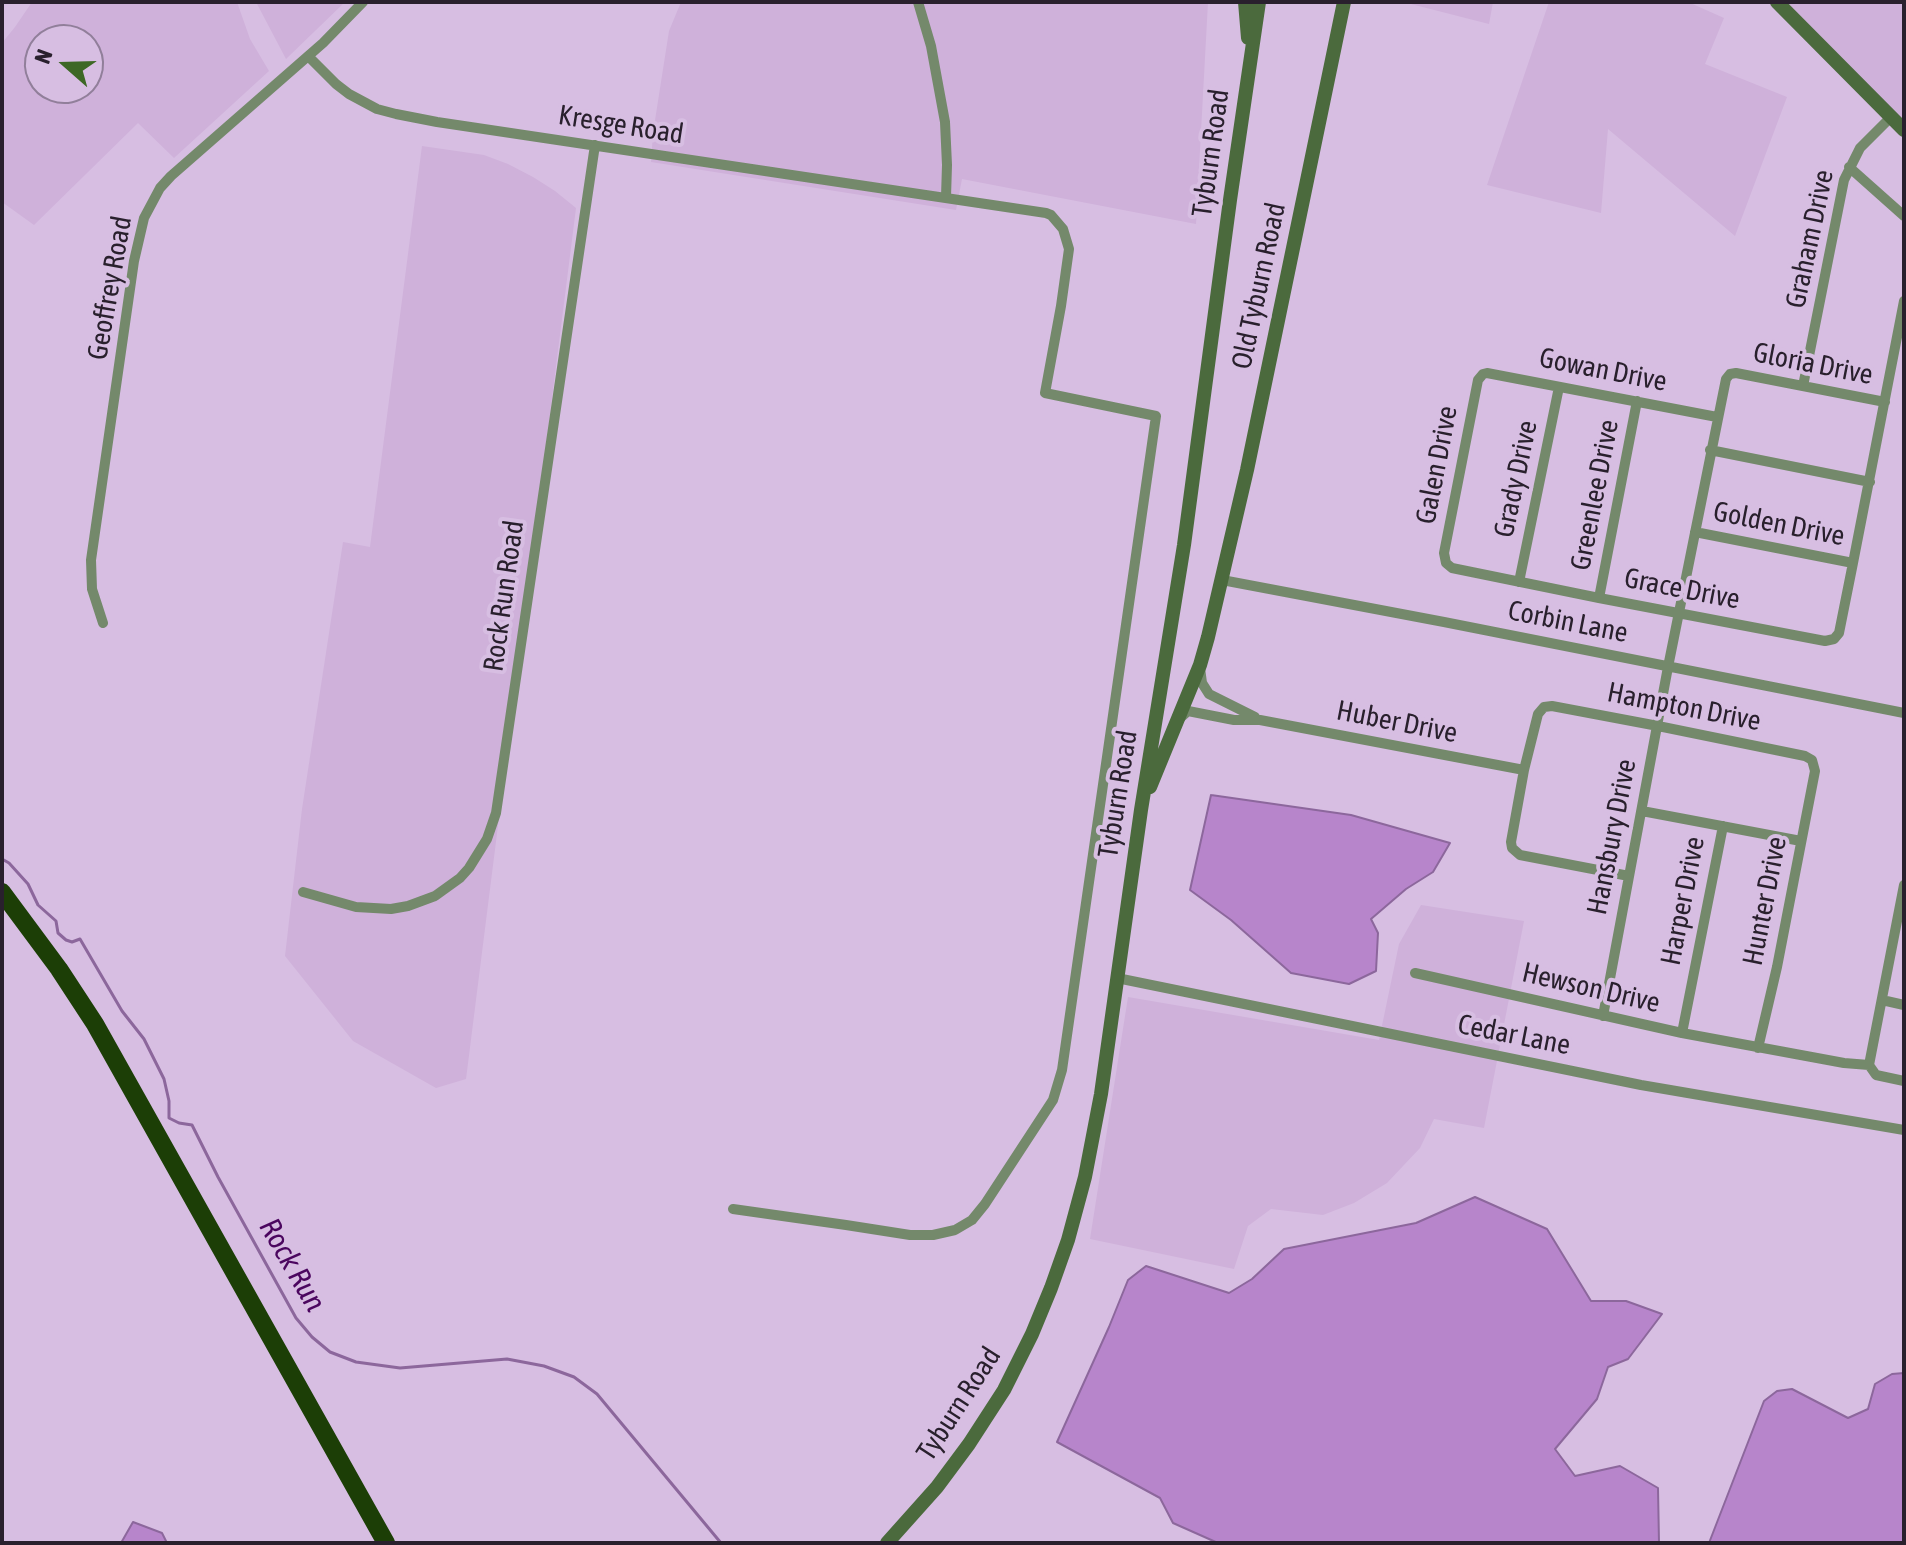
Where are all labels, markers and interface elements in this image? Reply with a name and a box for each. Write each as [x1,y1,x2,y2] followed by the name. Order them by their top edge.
[24,24,104,104] north arrow
[29,46,58,67] text: N
[1185,87,1237,219] street label: Tyburn Road
[556,99,686,151] street label: Kresge Road
[1779,167,1841,311] street label: Graham Drive
[1225,200,1293,372] street label: Old Tyburn Road
[81,214,139,362] street label: Geoffrey Road
[1750,336,1876,392] street label: Gloria Drive
[1537,341,1669,399] street label: Gowan Drive
[1409,403,1465,527] street label: Galen Drive
[1564,417,1626,573] street label: Greenlee Drive
[1487,418,1545,540] street label: Grady Drive
[1711,495,1847,553] street label: Golden Drive
[477,518,531,674] street label: Rock Run Road
[1621,561,1743,617] street label: Grace Drive
[1505,594,1631,650] street label: Corbin Lane
[1605,676,1763,738] street label: Hampton Drive
[1334,694,1460,750] street label: Huber Drive
[1091,728,1145,860] street label: Tyburn Road
[1580,756,1644,918] street label: Hansbury Drive
[1654,834,1712,968] street label: Harper Drive
[1736,834,1794,968] street label: Hunter Drive
[1519,956,1663,1020] street label: Hewson Drive
[1455,1008,1573,1062] street label: Cedar Lane
[251,1212,333,1318] water label: Rock Run
[910,1341,1008,1467] street label: Tyburn Road

